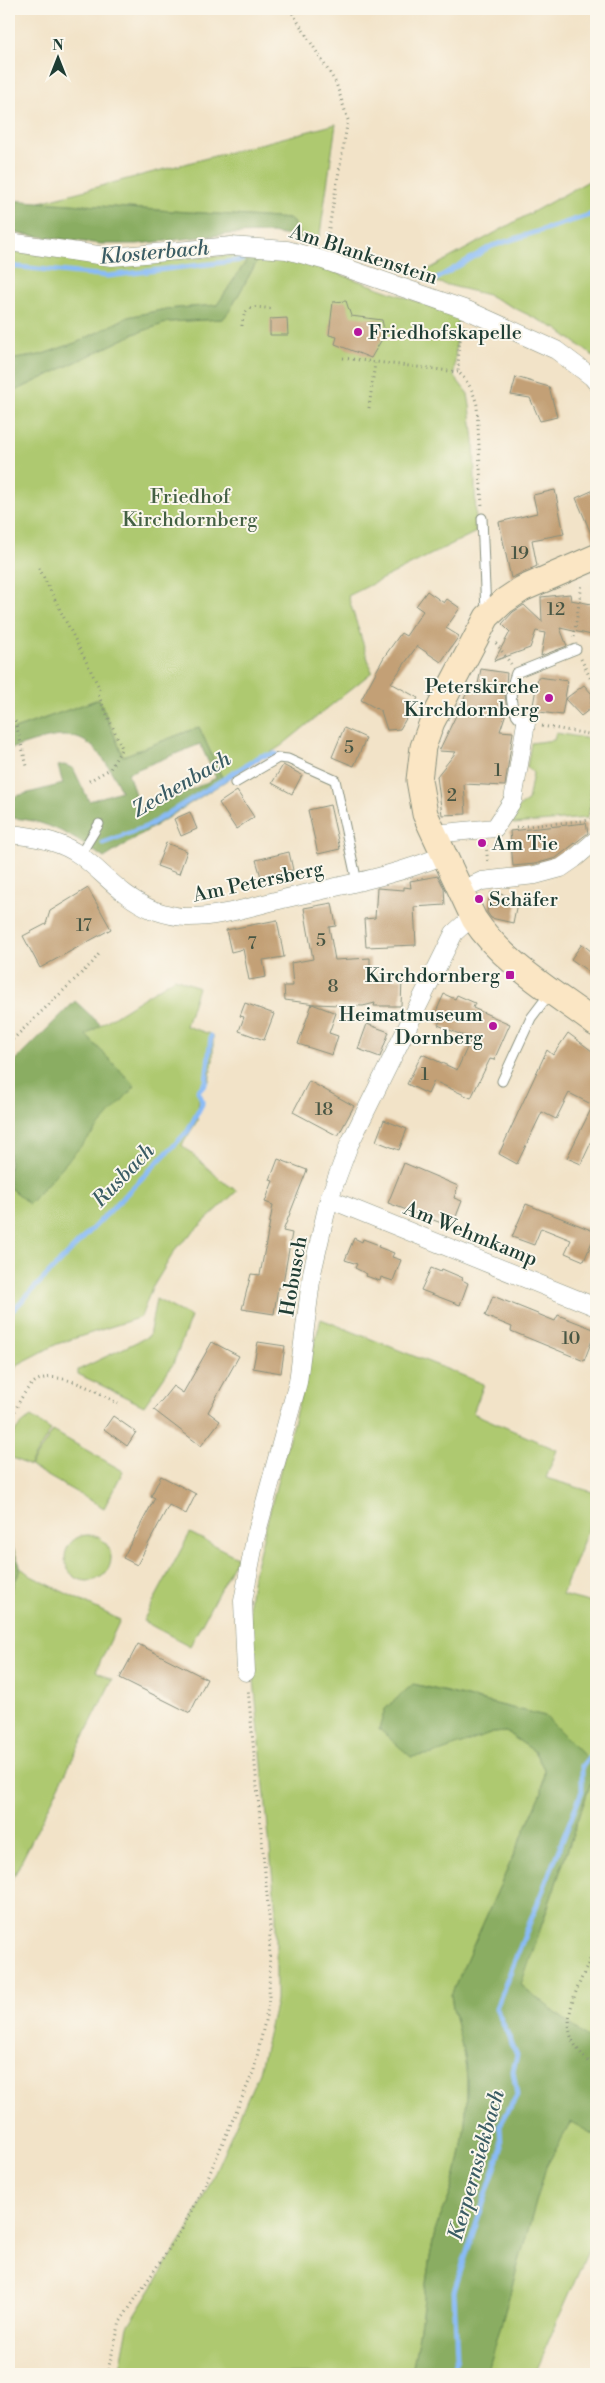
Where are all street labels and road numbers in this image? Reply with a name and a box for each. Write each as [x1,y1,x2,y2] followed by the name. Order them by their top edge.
[285,219,441,291] street label: Am Blankenstein
[190,856,326,909] street label: Am Petersberg
[399,1196,541,1273] street label: Am Wehmkamp
[275,1234,314,1318] street label: Hobusch

